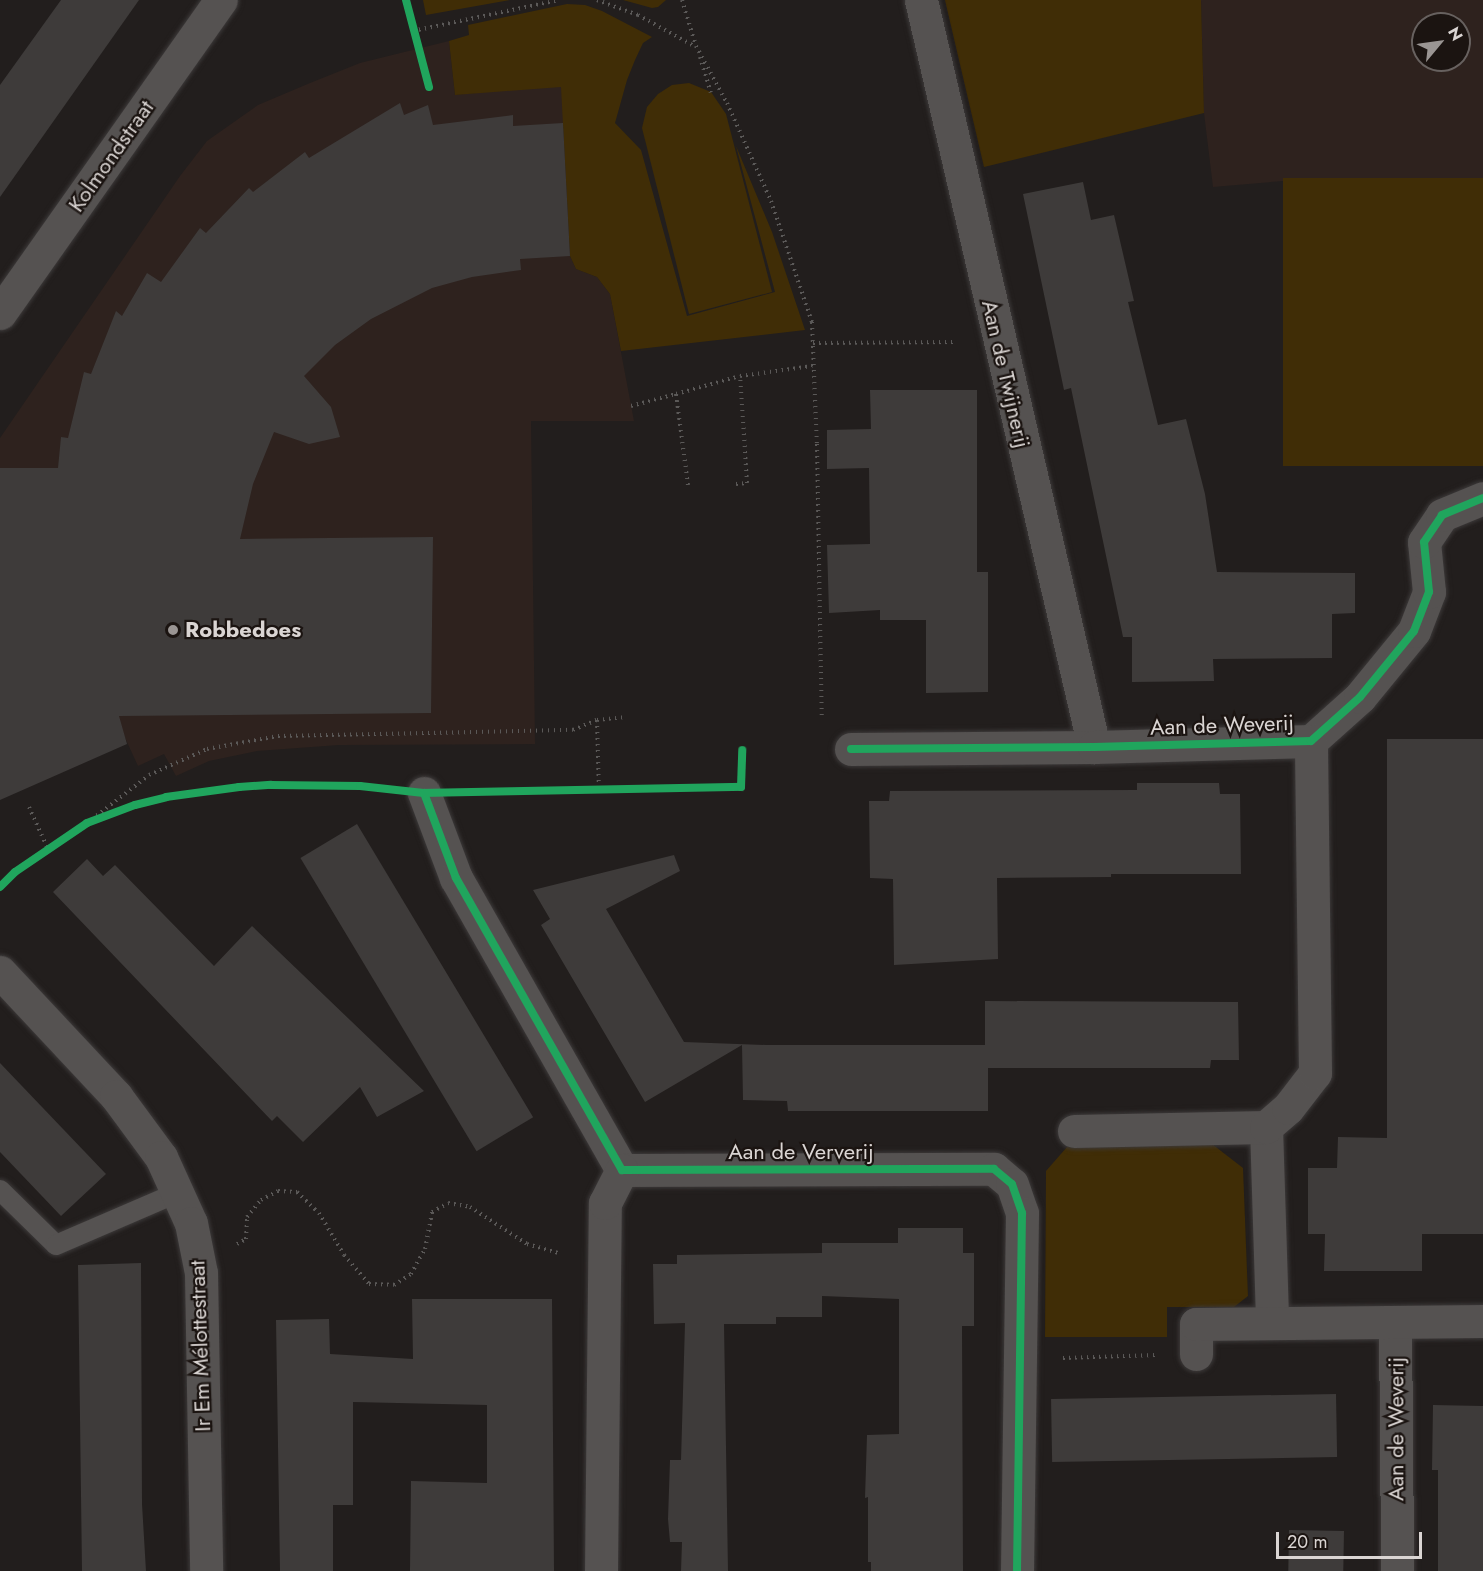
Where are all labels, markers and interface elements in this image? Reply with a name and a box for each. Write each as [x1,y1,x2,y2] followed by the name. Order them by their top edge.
[1411,12,1471,72] north arrow
[1442,23,1469,45] text: N
[63,95,159,217] street label: Kolmondstraat
[976,297,1036,451] street label: Aan de Twijnerij
[185,617,301,643] place label: Robbedoes
[166,623,180,637] marker: Robbedoes
[1149,709,1295,741] street label: Aan de Weverij
[728,1139,874,1165] street label: Aan de Ververij
[184,1260,216,1432] street label: Ir Em Mélottestraat
[1383,1357,1409,1501] street label: Aan de Weverij
[1279,1520,1424,1558] scale bar
[1287,1529,1327,1555] text: 20 m

